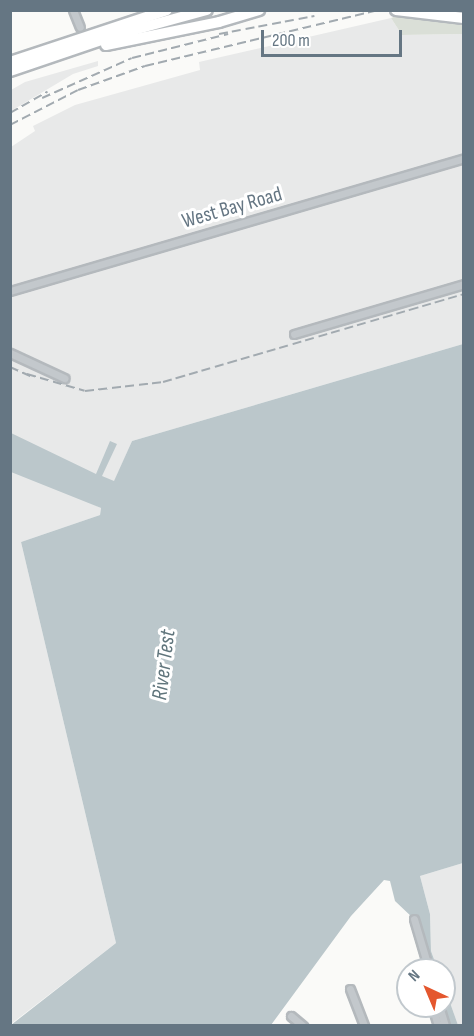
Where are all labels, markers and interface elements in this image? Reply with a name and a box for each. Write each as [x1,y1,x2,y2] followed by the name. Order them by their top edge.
[264,18,405,56] scale bar
[272,30,310,51] text: 200 m
[179,182,285,234] street label: West Bay Road
[147,628,181,702] water label: River Test
[396,958,456,1018] north arrow
[405,966,424,986] text: N

